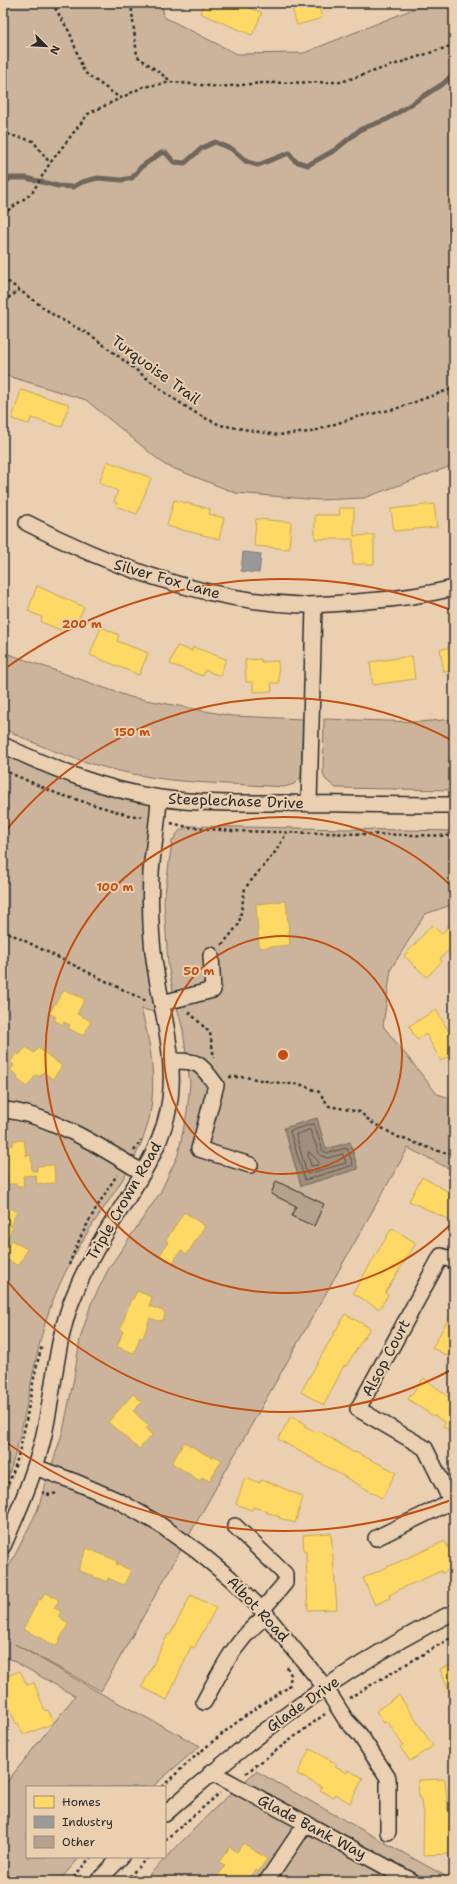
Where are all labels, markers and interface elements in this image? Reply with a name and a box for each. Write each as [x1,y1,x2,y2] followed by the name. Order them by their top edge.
[26,26,66,66] north arrow
[46,43,63,57] text: N
[107,331,205,409] street label: Turquoise Trail
[112,554,222,604] street label: Silver Fox Lane
[62,616,102,632] text: 200 m
[114,724,150,740] text: 150 m
[168,789,304,813] street label: Steeplechase Drive
[97,879,134,895] text: 100 m
[184,963,215,979] text: 50 m
[276,1048,290,1062] centre of rings
[82,1138,166,1264] street label: Triple Crown Road
[357,1316,415,1400] street label: Alsop Court
[223,1572,294,1646] street label: Albot Road
[263,1672,343,1736] street label: Glade Drive
[26,1786,166,1858] legend
[254,1790,370,1864] street label: Glade Bank Way
[62,1794,101,1810] text: Homes
[62,1814,113,1830] text: Industry
[62,1834,96,1850] text: Other

